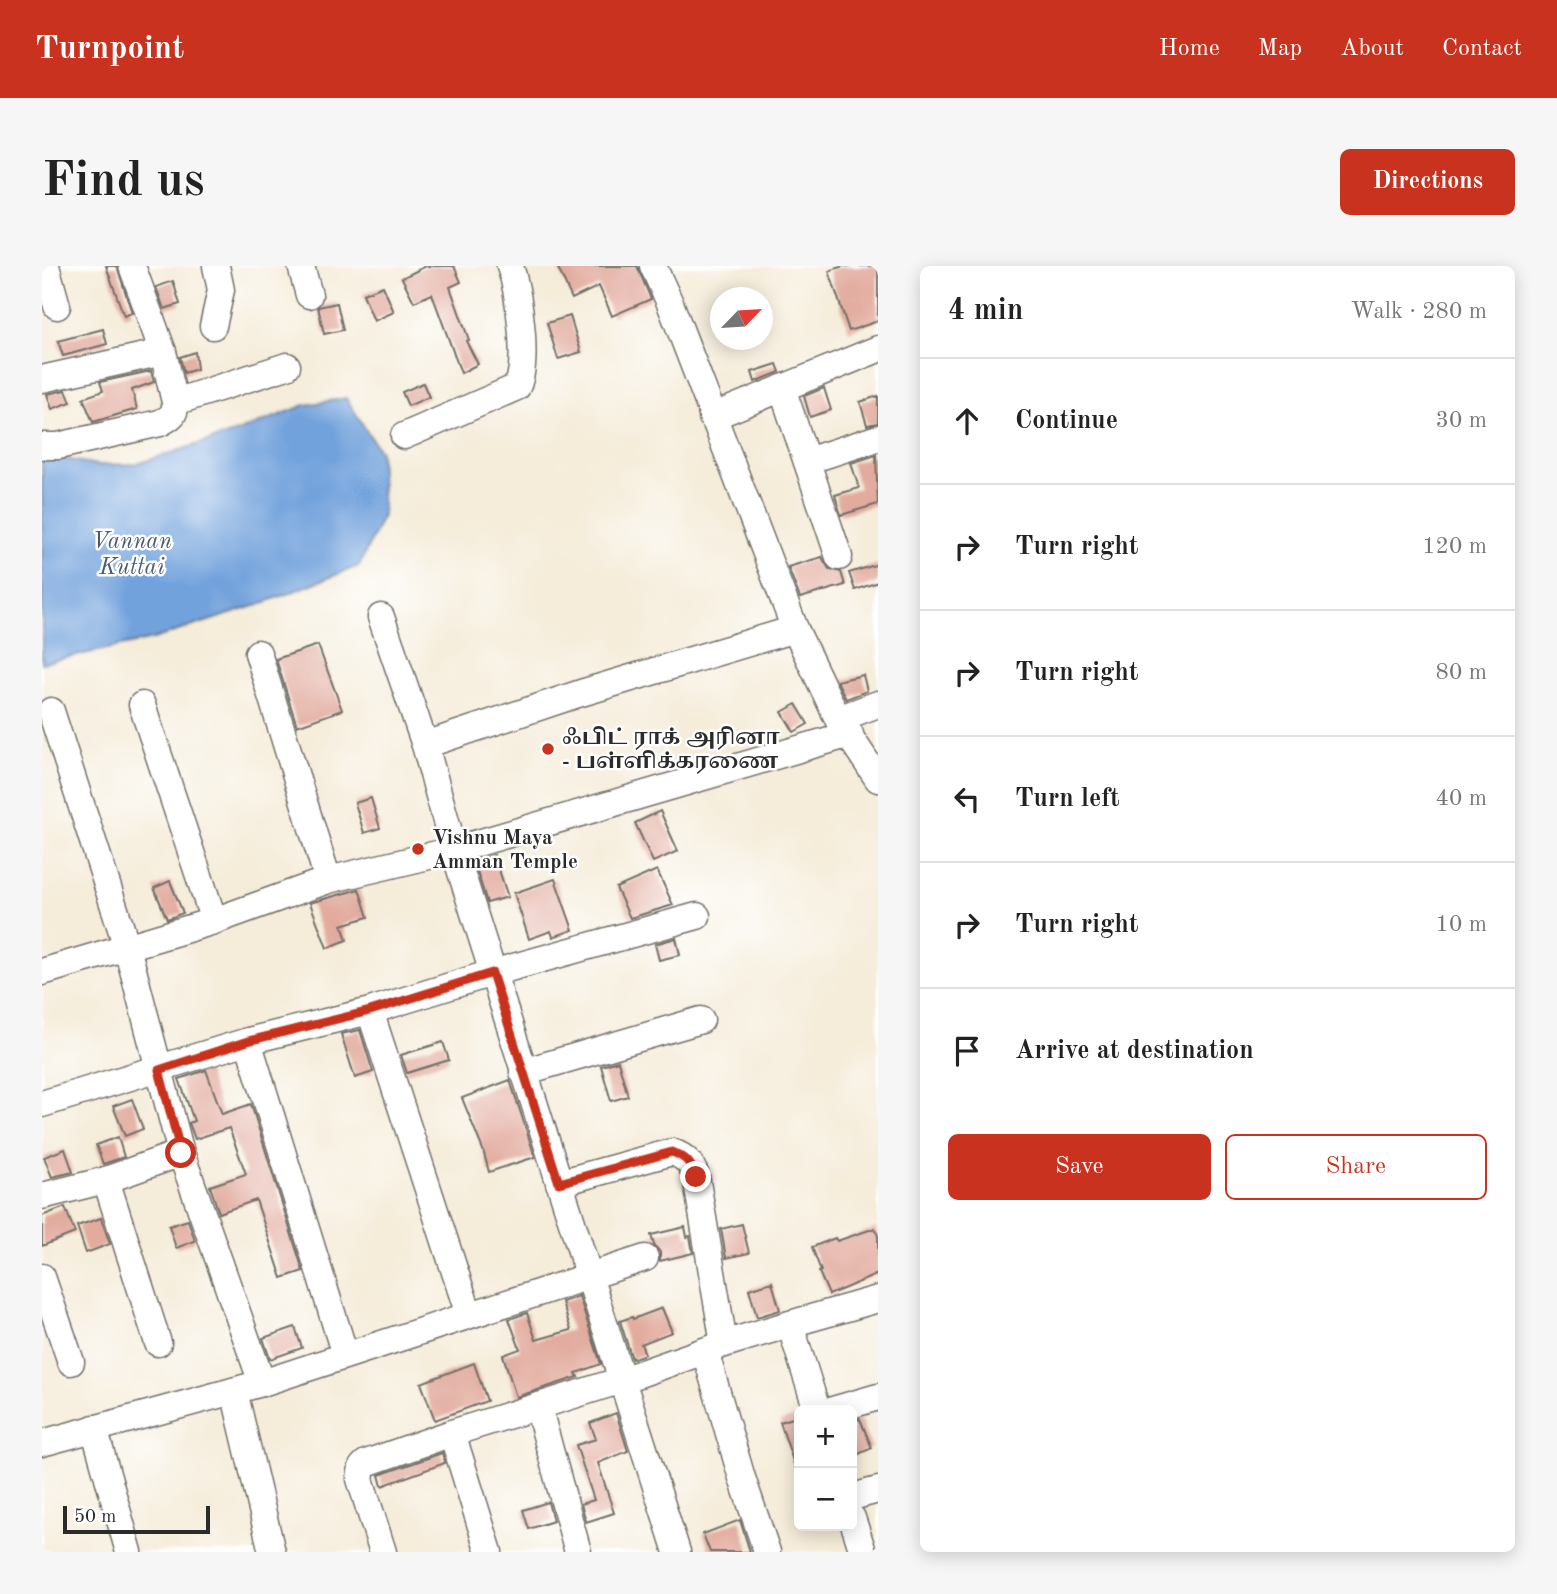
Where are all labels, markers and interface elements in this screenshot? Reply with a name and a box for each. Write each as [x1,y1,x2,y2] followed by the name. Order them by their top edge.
[35,33,184,66] text: Turnpoint
[1159,37,1220,61] text: Home
[1258,37,1302,61] text: Map
[1340,37,1404,61] text: About
[1442,37,1522,61] text: Contact
[1340,149,1515,215] button: Directions
[42,158,205,207] text: Find us
[710,287,773,350] north arrow
[948,296,1023,326] text: 4 min
[1351,300,1487,323] text: Walk · 280 m
[948,402,986,440] icon: ahead
[1015,408,1118,434] text: Continue
[1436,409,1487,432] text: 30 m
[948,528,986,566] icon: right
[92,530,172,579] water label: Vannan Kuttai
[1015,534,1138,560] text: Turn right
[1422,535,1487,558] text: 120 m
[948,654,986,692] icon: right
[1015,660,1138,686] text: Turn right
[1436,661,1487,684] text: 80 m
[562,726,781,774] place label: ஃபிட் ராக் அரினா - பள்ளிக்கரணை
[540,741,556,757] marker: ஃபிட் ராக் அரினா - பள்ளிக்கரணை
[948,780,986,818] icon: left
[1015,786,1120,812] text: Turn left
[1436,787,1487,810] text: 40 m
[432,828,578,873] place label: Vishnu Maya Amman Temple
[410,841,426,857] marker: Vishnu Maya Amman Temple
[948,906,986,944] icon: right
[1015,912,1138,938] text: Turn right
[1436,913,1487,936] text: 10 m
[948,1032,986,1070] icon: arrive
[1015,1038,1254,1064] text: Arrive at destination
[948,1134,1211,1200] button: Save
[1225,1134,1487,1200] button: Share
[165,1137,196,1168] route start
[680,1161,711,1192] route end
[794,1405,857,1531] map controls
[794,1405,857,1468] button: +
[794,1468,857,1531] button: −
[63,1503,210,1535] scale bar
[74,1508,116,1527] text: 50 m

